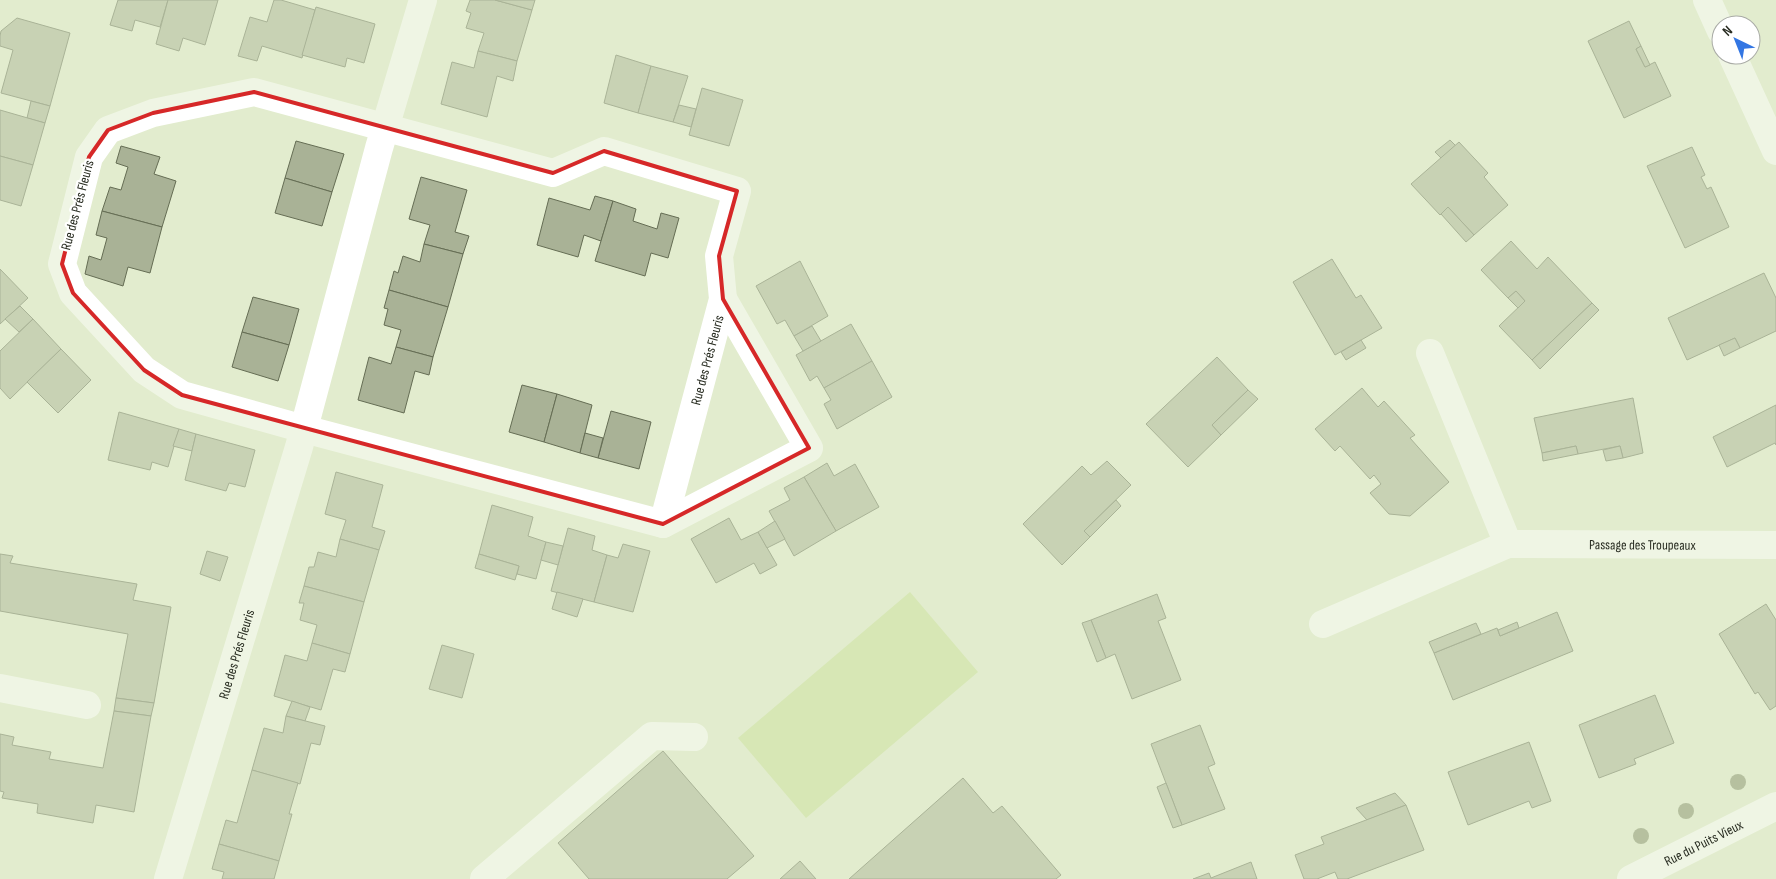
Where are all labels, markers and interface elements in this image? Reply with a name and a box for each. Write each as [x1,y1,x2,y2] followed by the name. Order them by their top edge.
[1711,15,1761,65] north arrow
[1719,22,1736,40] text: N
[57,158,98,252] street label: Rue des Prés Fleuris
[687,313,728,407] street label: Rue des Prés Fleuris
[1589,536,1697,554] street label: Passage des Troupeaux
[215,607,258,701] street label: Rue des Prés Fleuris
[1661,816,1746,870] street label: Rue du Puits Vieux

